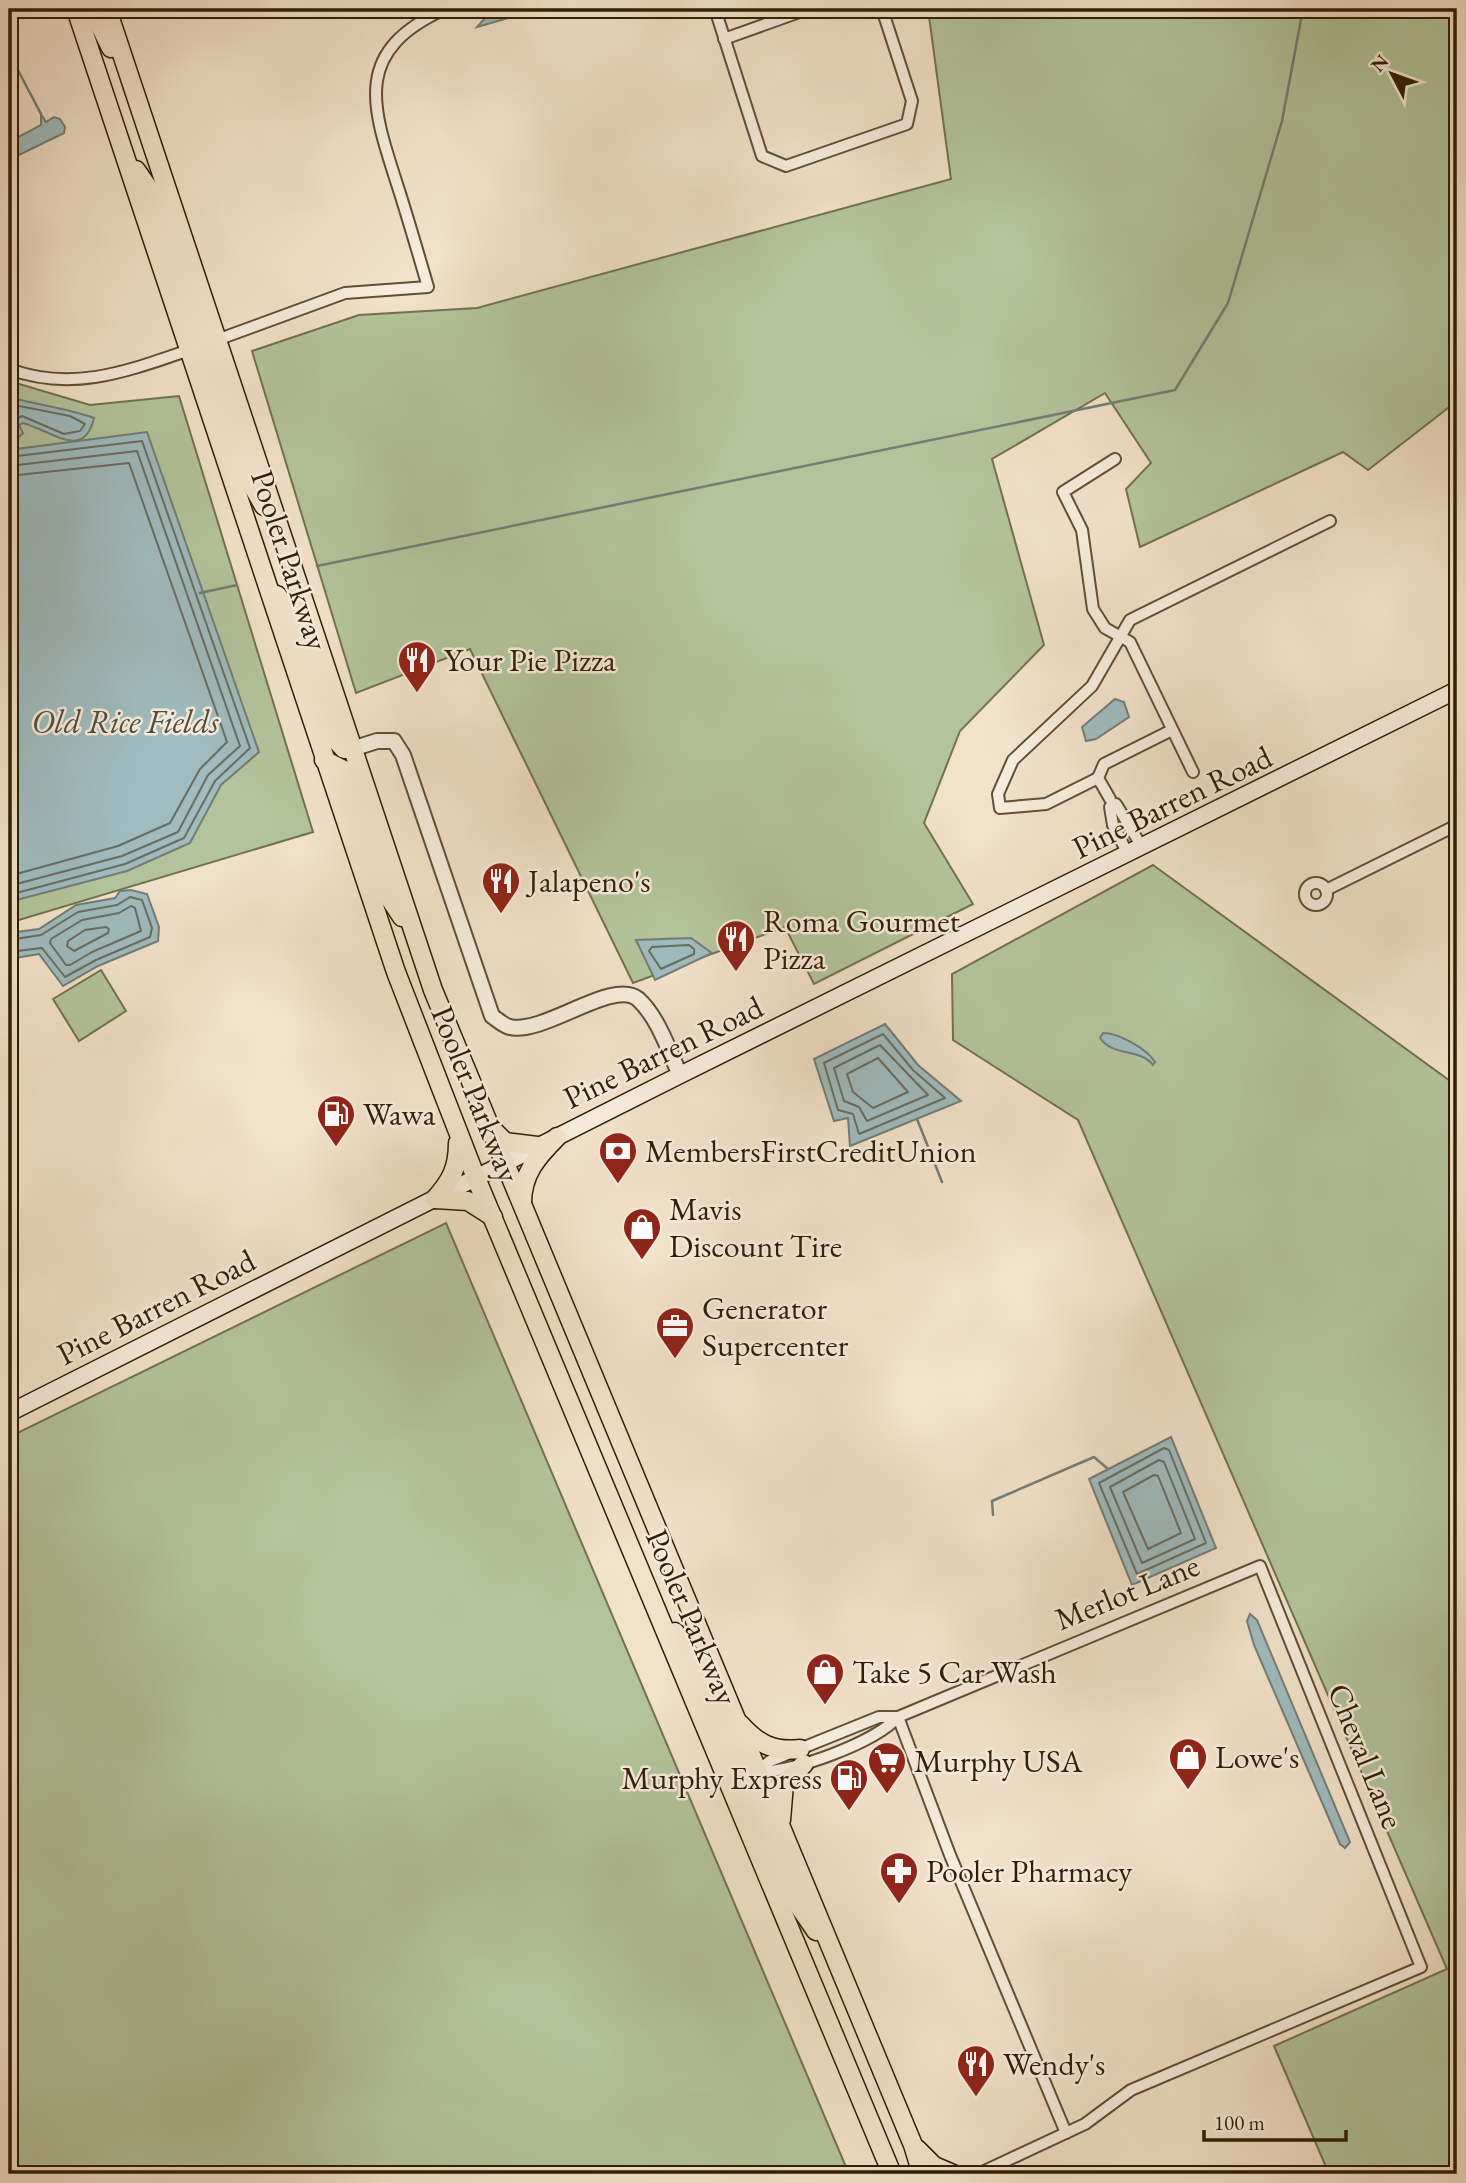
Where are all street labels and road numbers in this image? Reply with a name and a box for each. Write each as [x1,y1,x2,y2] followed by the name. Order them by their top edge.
[241,465,339,656] street label: Pooler Parkway
[1065,735,1279,868] street label: Pine Barren Road
[556,985,770,1118] street label: Pine Barren Road
[422,999,531,1189] street label: Pooler Parkway
[50,1239,263,1375] street label: Pine Barren Road
[636,1523,748,1712] street label: Pooler Parkway
[1049,1544,1205,1640] street label: Merlot Lane
[1318,1677,1414,1835] street label: Cheval Lane

